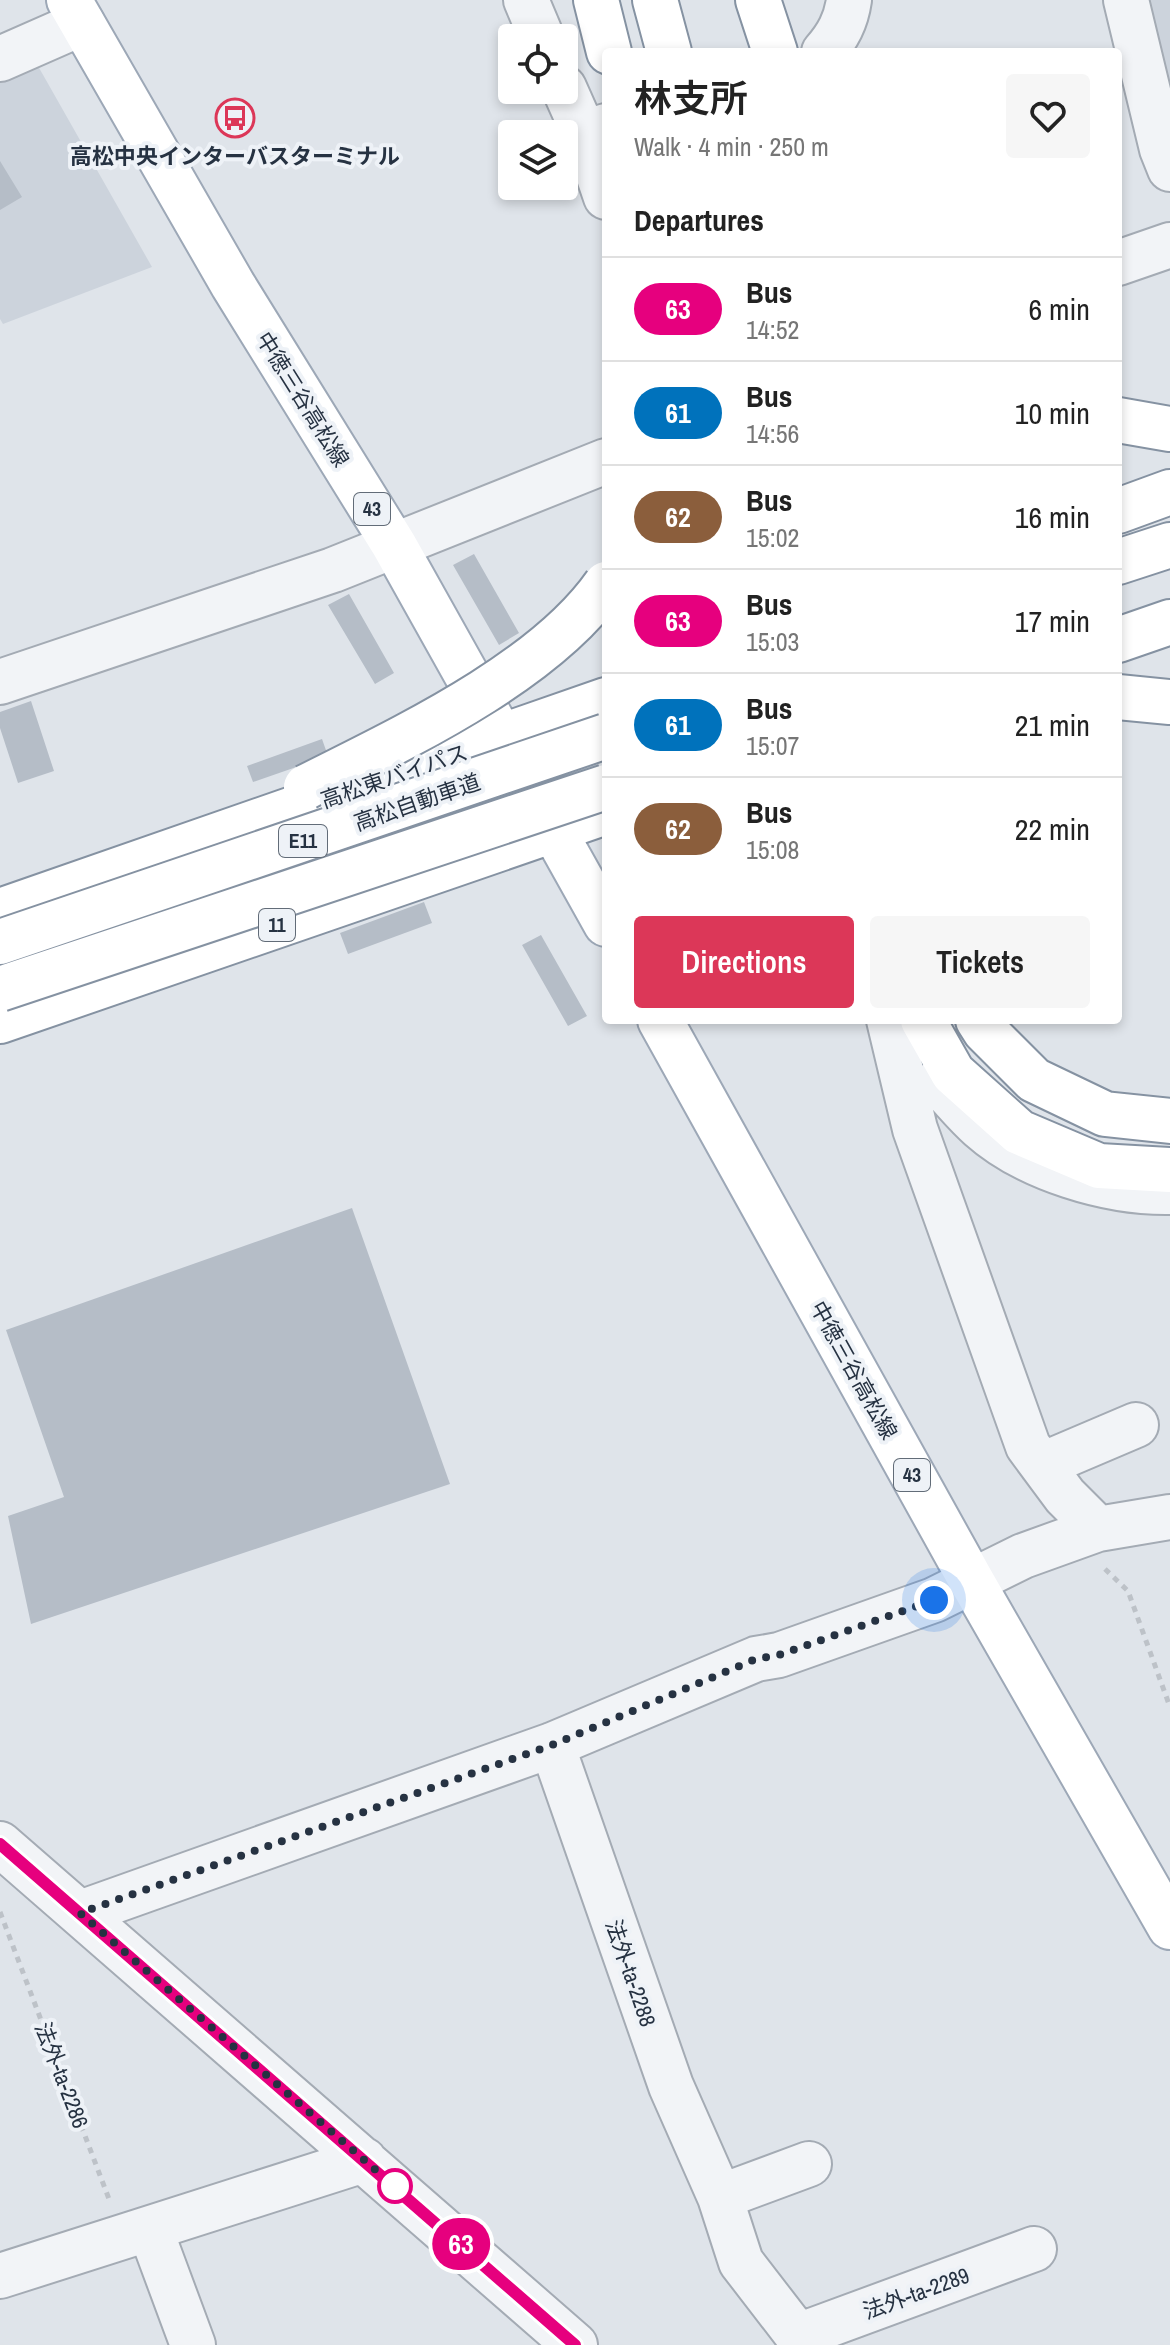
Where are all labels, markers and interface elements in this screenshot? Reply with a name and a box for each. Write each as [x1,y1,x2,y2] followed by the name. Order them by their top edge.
[498,24,578,200] map controls
[498,24,578,104] button: locate
[634,73,748,124] text: 林支所
[1006,74,1090,158] button: heart
[214,97,256,139] bus stop icon: 高松中央インターバスターミナル
[498,120,578,200] button: layers
[634,129,829,164] text: Walk · 4 min · 250 m
[70,141,400,171] place label: 高松中央インターバスターミナル
[634,200,764,240] text: Departures
[746,272,792,312] text: Bus
[1028,289,1090,329] text: 6 min
[665,290,691,328] text: 63
[746,312,799,347] text: 14:52
[249,326,357,472] street label: 中徳三谷高松線
[746,376,792,416] text: Bus
[1015,393,1090,433] text: 10 min
[665,394,691,432] text: 61
[746,416,799,451] text: 14:56
[746,480,792,520] text: Bus
[354,493,390,525] road number: 43
[1015,497,1090,537] text: 16 min
[665,498,691,536] text: 62
[746,520,799,555] text: 15:02
[746,584,792,624] text: Bus
[1015,601,1090,641] text: 17 min
[665,602,691,640] text: 63
[746,624,799,659] text: 15:03
[746,688,792,728] text: Bus
[1015,705,1090,745] text: 21 min
[665,706,691,744] text: 61
[746,728,799,763] text: 15:07
[317,737,471,815] street label: 高松東バイパス
[350,766,484,838] street label: 高松自動車道
[746,792,792,832] text: Bus
[1015,809,1090,849] text: 22 min
[665,810,691,848] text: 62
[279,825,327,857] road number: E11
[746,832,799,867] text: 15:08
[259,909,295,941] road number: 11
[634,916,854,1008] button: Directions
[870,916,1090,1008] button: Tickets
[804,1295,904,1445] street label: 中徳三谷高松線
[894,1459,930,1491] road number: 43
[914,1580,954,1620] your location
[599,1916,663,2030] street label: 法外-ta-2288
[28,2018,96,2132] street label: 法外-ta-2286
[378,2169,412,2203] unlabelled marker
[425,2218,497,2270] line badge: 63
[448,2225,474,2263] text: 63
[859,2260,973,2326] street label: 法外-ta-2289

